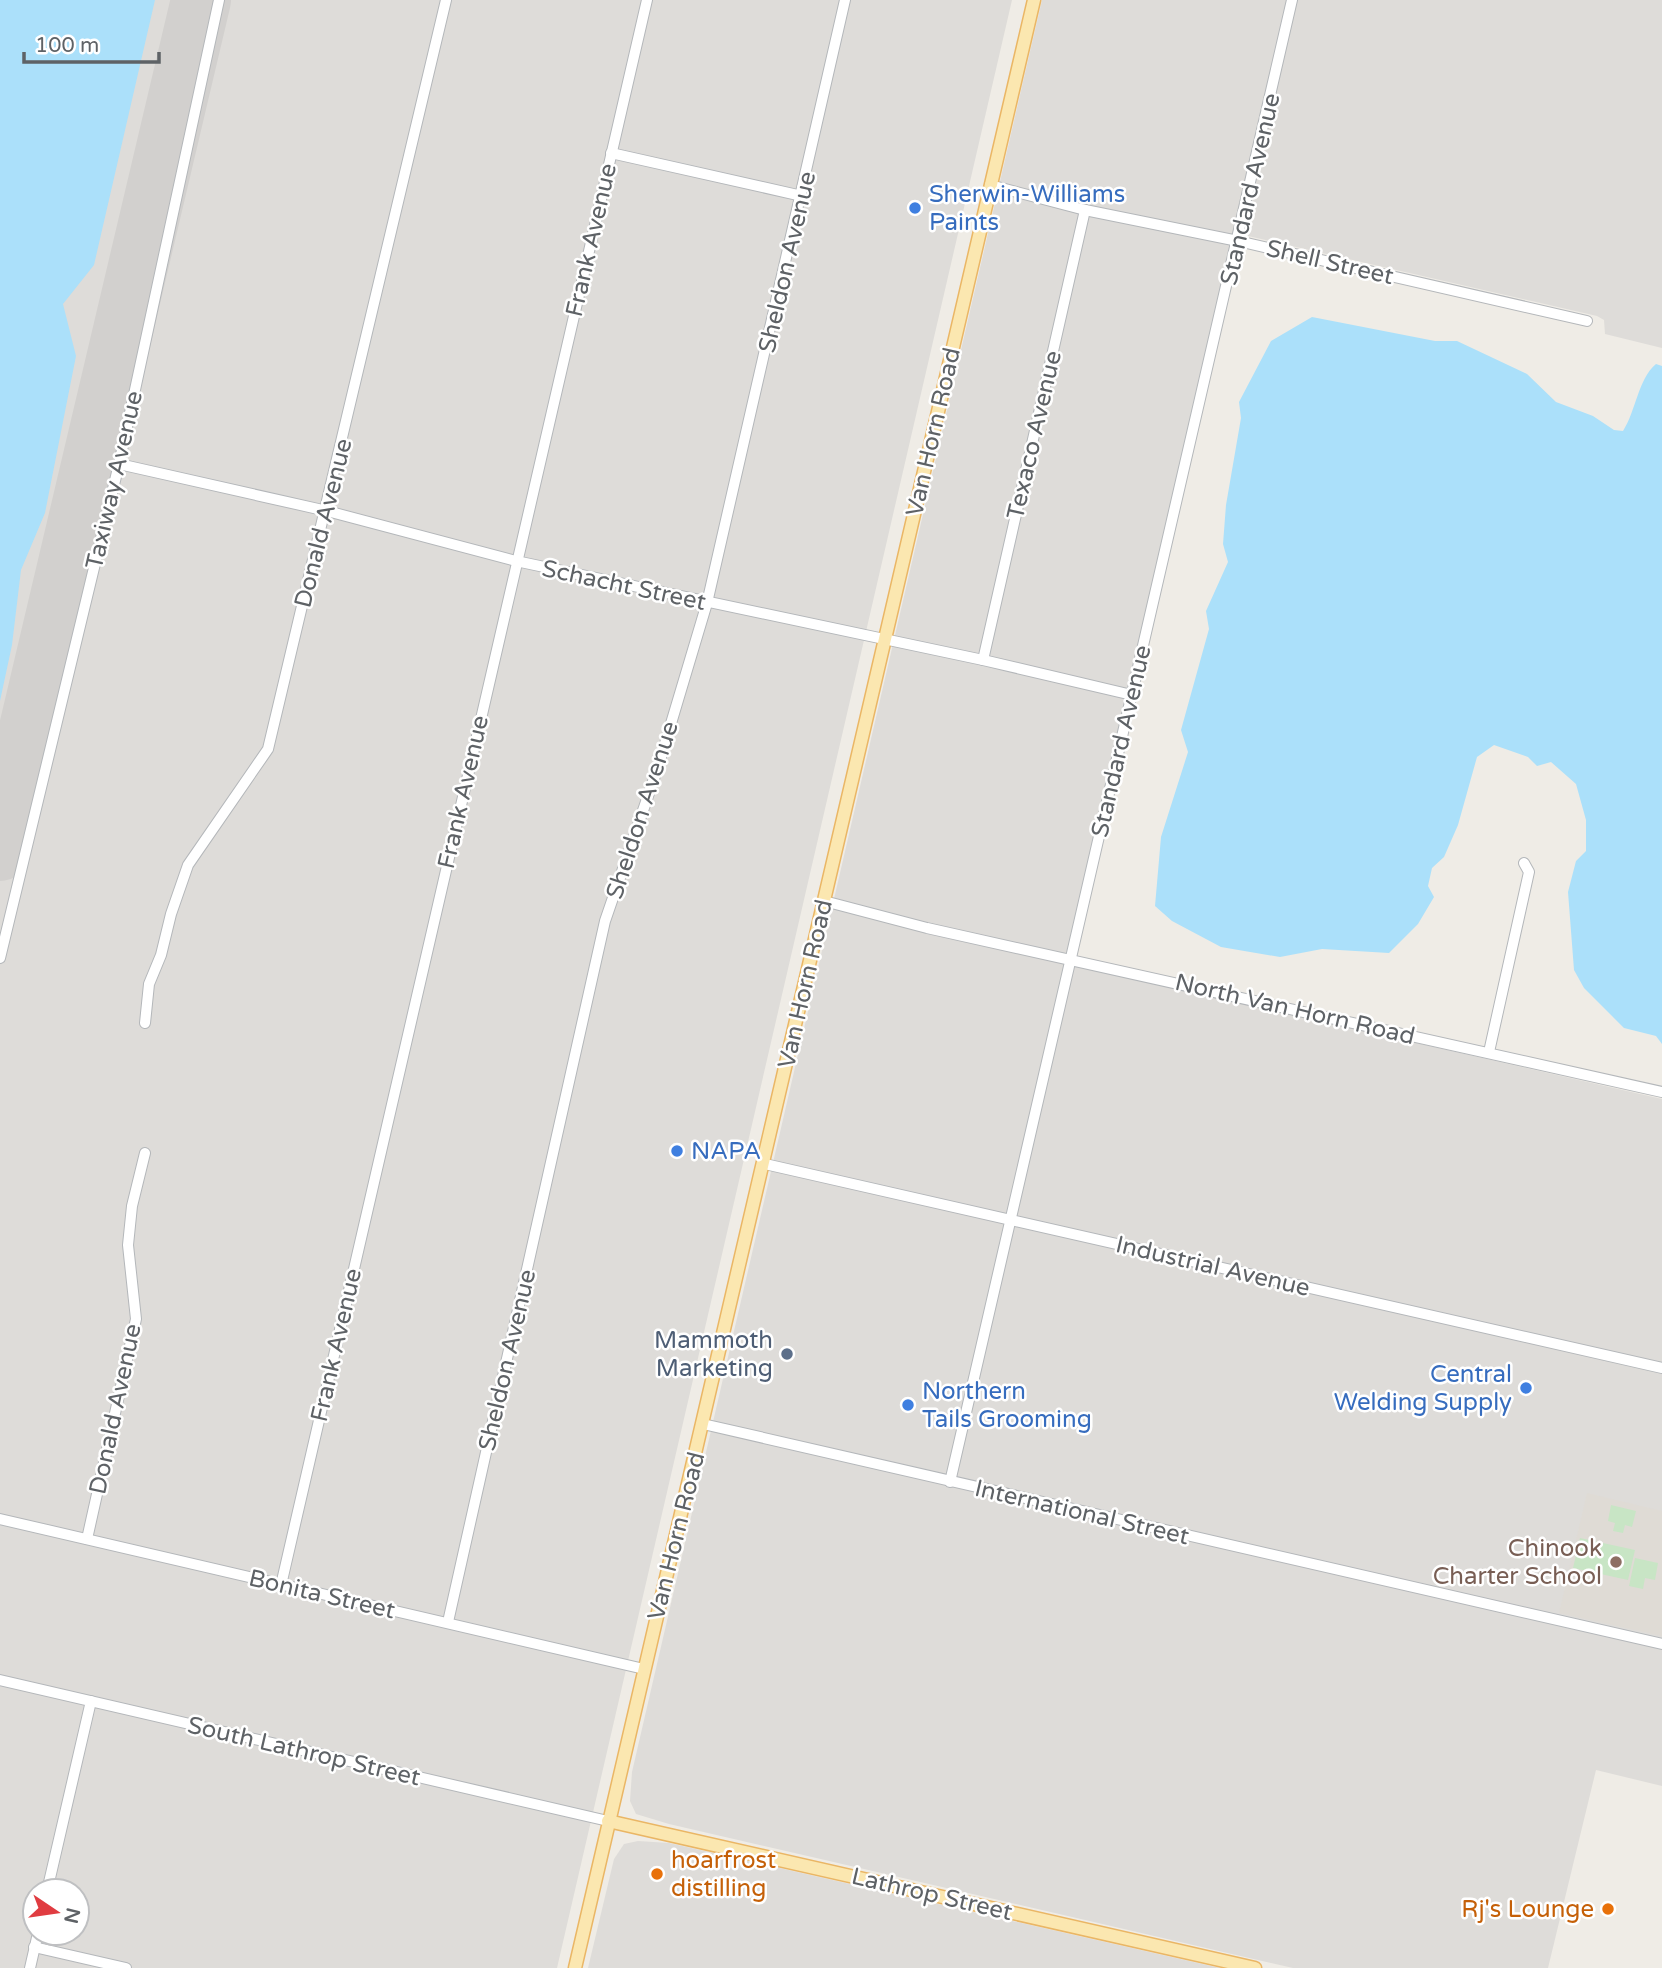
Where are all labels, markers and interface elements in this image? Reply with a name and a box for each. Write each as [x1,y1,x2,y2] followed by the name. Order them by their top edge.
[24,21,159,65] scale bar
[35,33,99,58] text: 100 m
[1214,90,1287,288] street label: Standard Avenue
[560,161,623,320] street label: Frank Avenue
[753,169,822,356] street label: Sheldon Avenue
[929,180,1125,237] place label: Sherwin-Williams Paints
[907,200,923,216] marker: Sherwin-Williams Paints
[1263,234,1396,291] street label: Shell Street
[900,345,967,519] street label: Van Horn Road
[1001,348,1068,522] street label: Texaco Avenue
[80,388,149,572] street label: Taxiway Avenue
[288,435,359,611] street label: Donald Avenue
[539,554,708,617] street label: Schacht Street
[1085,642,1158,840] street label: Standard Avenue
[432,713,495,872] street label: Frank Avenue
[600,718,685,903] street label: Sheldon Avenue
[772,897,839,1071] street label: Van Horn Road
[1172,968,1418,1051] street label: North Van Horn Road
[691,1137,761,1166] place label: NAPA
[669,1143,685,1159] marker: NAPA
[1113,1230,1313,1303] street label: Industrial Avenue
[305,1266,368,1425] street label: Frank Avenue
[473,1267,542,1454] street label: Sheldon Avenue
[83,1321,148,1497] street label: Donald Avenue
[654,1326,773,1383] place label: Mammoth Marketing
[779,1346,795,1362] marker: Mammoth Marketing
[1334,1360,1512,1417] place label: Central Welding Supply
[922,1377,1092,1434] place label: Northern Tails Grooming
[1518,1380,1534,1396] marker: Central Welding Supply
[900,1397,916,1413] marker: Northern Tails Grooming
[642,1449,711,1623] street label: Van Horn Road
[972,1474,1192,1551] street label: International Street
[1433,1534,1602,1591] place label: Chinook Charter School
[1608,1554,1624,1570] marker: Chinook Charter School
[246,1564,398,1625] street label: Bonita Street
[185,1711,423,1792] street label: South Lathrop Street
[671,1846,776,1903] place label: hoarfrost distilling
[849,1862,1015,1927] street label: Lathrop Street
[649,1866,665,1882] marker: hoarfrost distilling
[21,1877,91,1947] north arrow
[1461,1895,1594,1924] place label: Rj's Lounge
[1600,1901,1616,1917] marker: Rj's Lounge
[59,1906,84,1926] text: N

